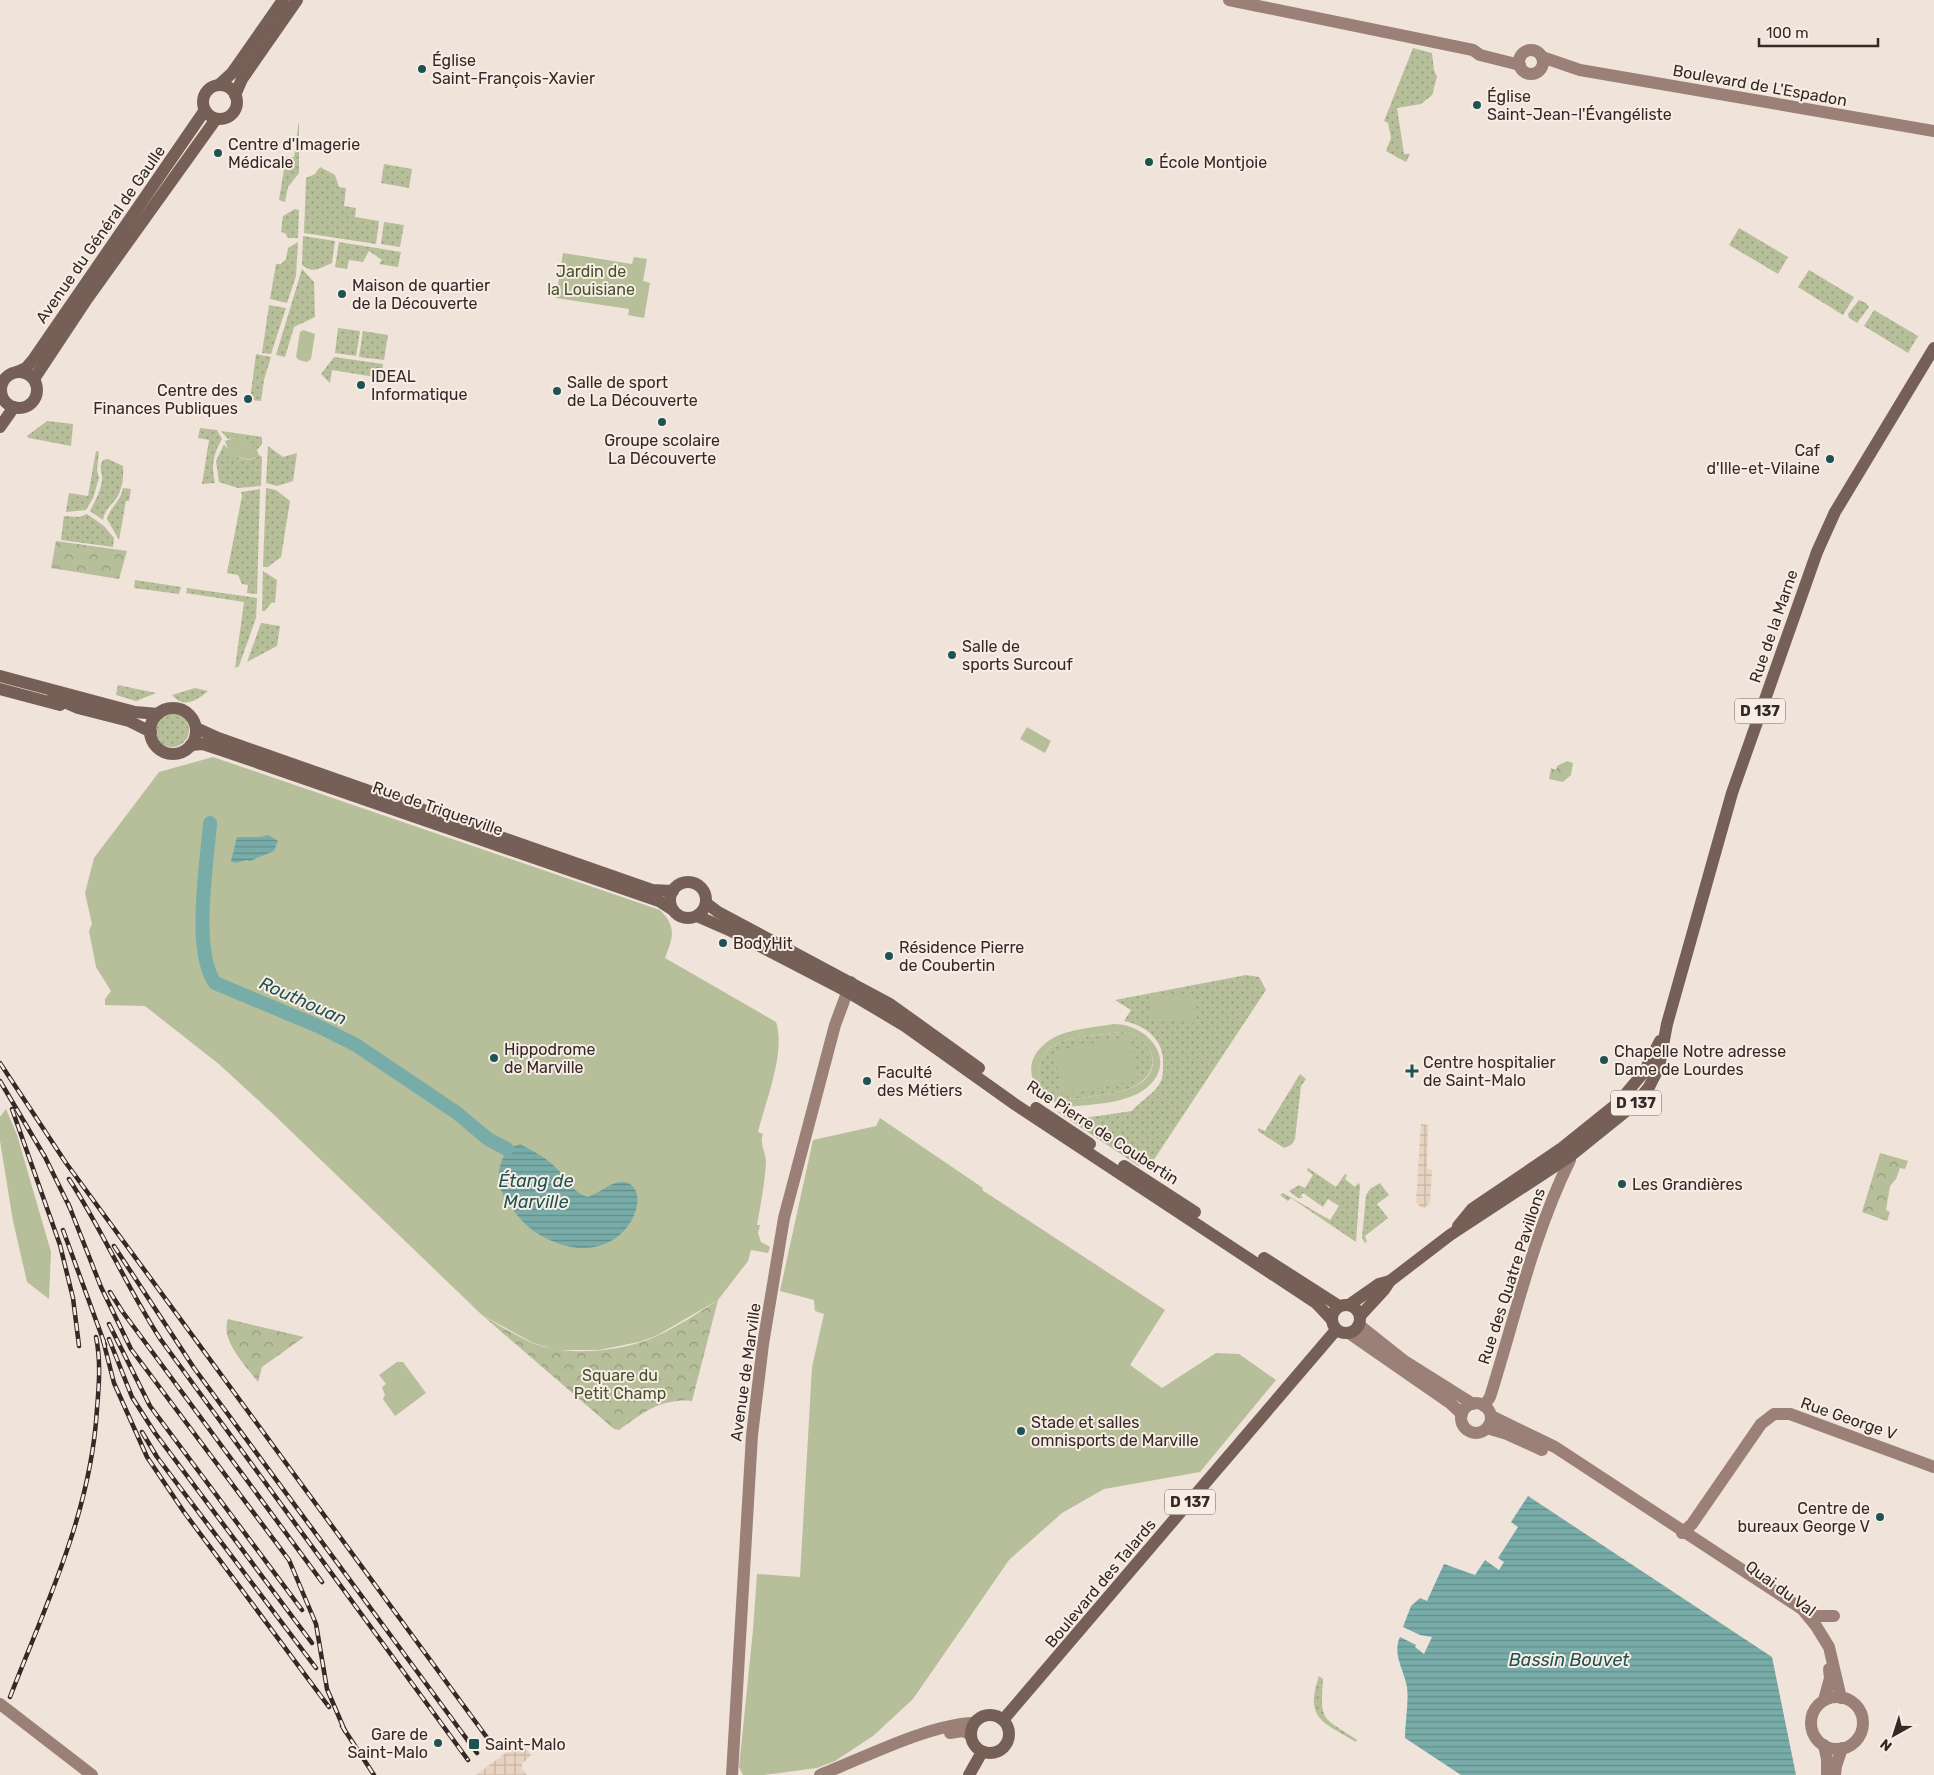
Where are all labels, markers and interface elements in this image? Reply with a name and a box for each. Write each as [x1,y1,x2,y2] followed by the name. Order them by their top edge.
[1759,15,1878,47] scale bar
[1766,24,1808,42] text: 100 m
[432,51,595,88] place label: Église Saint-François-Xavier
[1671,61,1849,110] street label: Boulevard de L'Espadon
[416,63,428,75] marker: Église Saint-François-Xavier
[1487,87,1672,124] place label: Église Saint-Jean-l'Évangéliste
[1471,99,1483,111] marker: Église Saint-Jean-l'Évangéliste
[228,135,360,172] place label: Centre d'Imagerie Médicale
[32,142,169,327] street label: Avenue du Général de Gaulle
[212,147,224,159] marker: Centre d'Imagerie Médicale
[1159,153,1267,172] place label: École Montjoie
[1143,156,1155,168] marker: École Montjoie
[547,262,635,299] park label: Jardin de la Louisiane
[352,276,490,313] place label: Maison de quartier de la Découverte
[336,288,348,300] marker: Maison de quartier de la Découverte
[371,367,467,404] place label: IDEAL Informatique
[567,373,698,410] place label: Salle de sport de La Découverte
[355,379,367,391] marker: IDEAL Informatique
[93,381,238,418] place label: Centre des Finances Publiques
[551,385,563,397] marker: Salle de sport de La Découverte
[242,393,254,405] marker: Centre des Finances Publiques
[656,416,668,428] marker: Groupe scolaire La Découverte
[604,431,720,468] place label: Groupe scolaire La Découverte
[1707,441,1821,478] place label: Caf d'Ille-et-Vilaine
[1824,453,1836,465] marker: Caf d'Ille-et-Vilaine
[1745,567,1802,685] street label: Rue de la Marne
[962,637,1073,674] place label: Salle de sports Surcouf
[946,649,958,661] marker: Salle de sports Surcouf
[1735,698,1785,724] road number: D 137
[370,777,506,840] street label: Rue de Triquerville
[733,934,793,953] place label: BodyHit
[717,937,729,949] marker: BodyHit
[899,938,1024,975] place label: Résidence Pierre de Coubertin
[883,950,895,962] marker: Résidence Pierre de Coubertin
[256,972,350,1030] water label: Routhouan
[504,1040,595,1077] place label: Hippodrome de Marville
[1614,1042,1786,1079] place label: Chapelle Notre adresse Dame de Lourdes
[488,1052,500,1064] marker: Hippodrome de Marville
[1423,1053,1556,1090] place label: Centre hospitalier de Saint-Malo
[1598,1054,1610,1066] marker: Chapelle Notre adresse Dame de Lourdes
[877,1063,963,1100] place label: Faculté des Métiers
[1405,1064,1419,1078] marker: Centre hospitalier de Saint-Malo
[861,1075,873,1087] marker: Faculté des Métiers
[1023,1076,1182,1189] street label: Rue Pierre de Coubertin
[1611,1090,1661,1116] road number: D 137
[498,1170,574,1213] water label: Étang de Marville
[1632,1175,1743,1194] place label: Les Grandières
[1616,1178,1628,1190] marker: Les Grandières
[1474,1186,1549,1367] street label: Rue des Quatre Pavillons
[726,1302,765,1442] street label: Avenue de Marville
[574,1366,666,1403] park label: Square du Petit Champ
[1798,1393,1899,1444] street label: Rue George V
[1031,1413,1199,1450] place label: Stade et salles omnisports de Marville
[1015,1425,1027,1437] marker: Stade et salles omnisports de Marville
[1165,1490,1215,1514] road number: D 137
[1738,1499,1870,1536] place label: Centre de bureaux George V
[1874,1511,1886,1523] marker: Centre de bureaux George V
[1041,1515,1160,1651] street label: Boulevard des Talards
[1742,1557,1819,1620] street label: Quai du Val
[1509,1649,1630,1671] water label: Bassin Bouvet
[1869,1710,1919,1760] north arrow
[347,1725,428,1762] place label: Gare de Saint-Malo
[485,1735,566,1754] place label: Saint-Malo
[1877,1735,1895,1754] text: N
[432,1737,444,1749] marker: Gare de Saint-Malo
[467,1737,481,1751] marker: Saint-Malo

